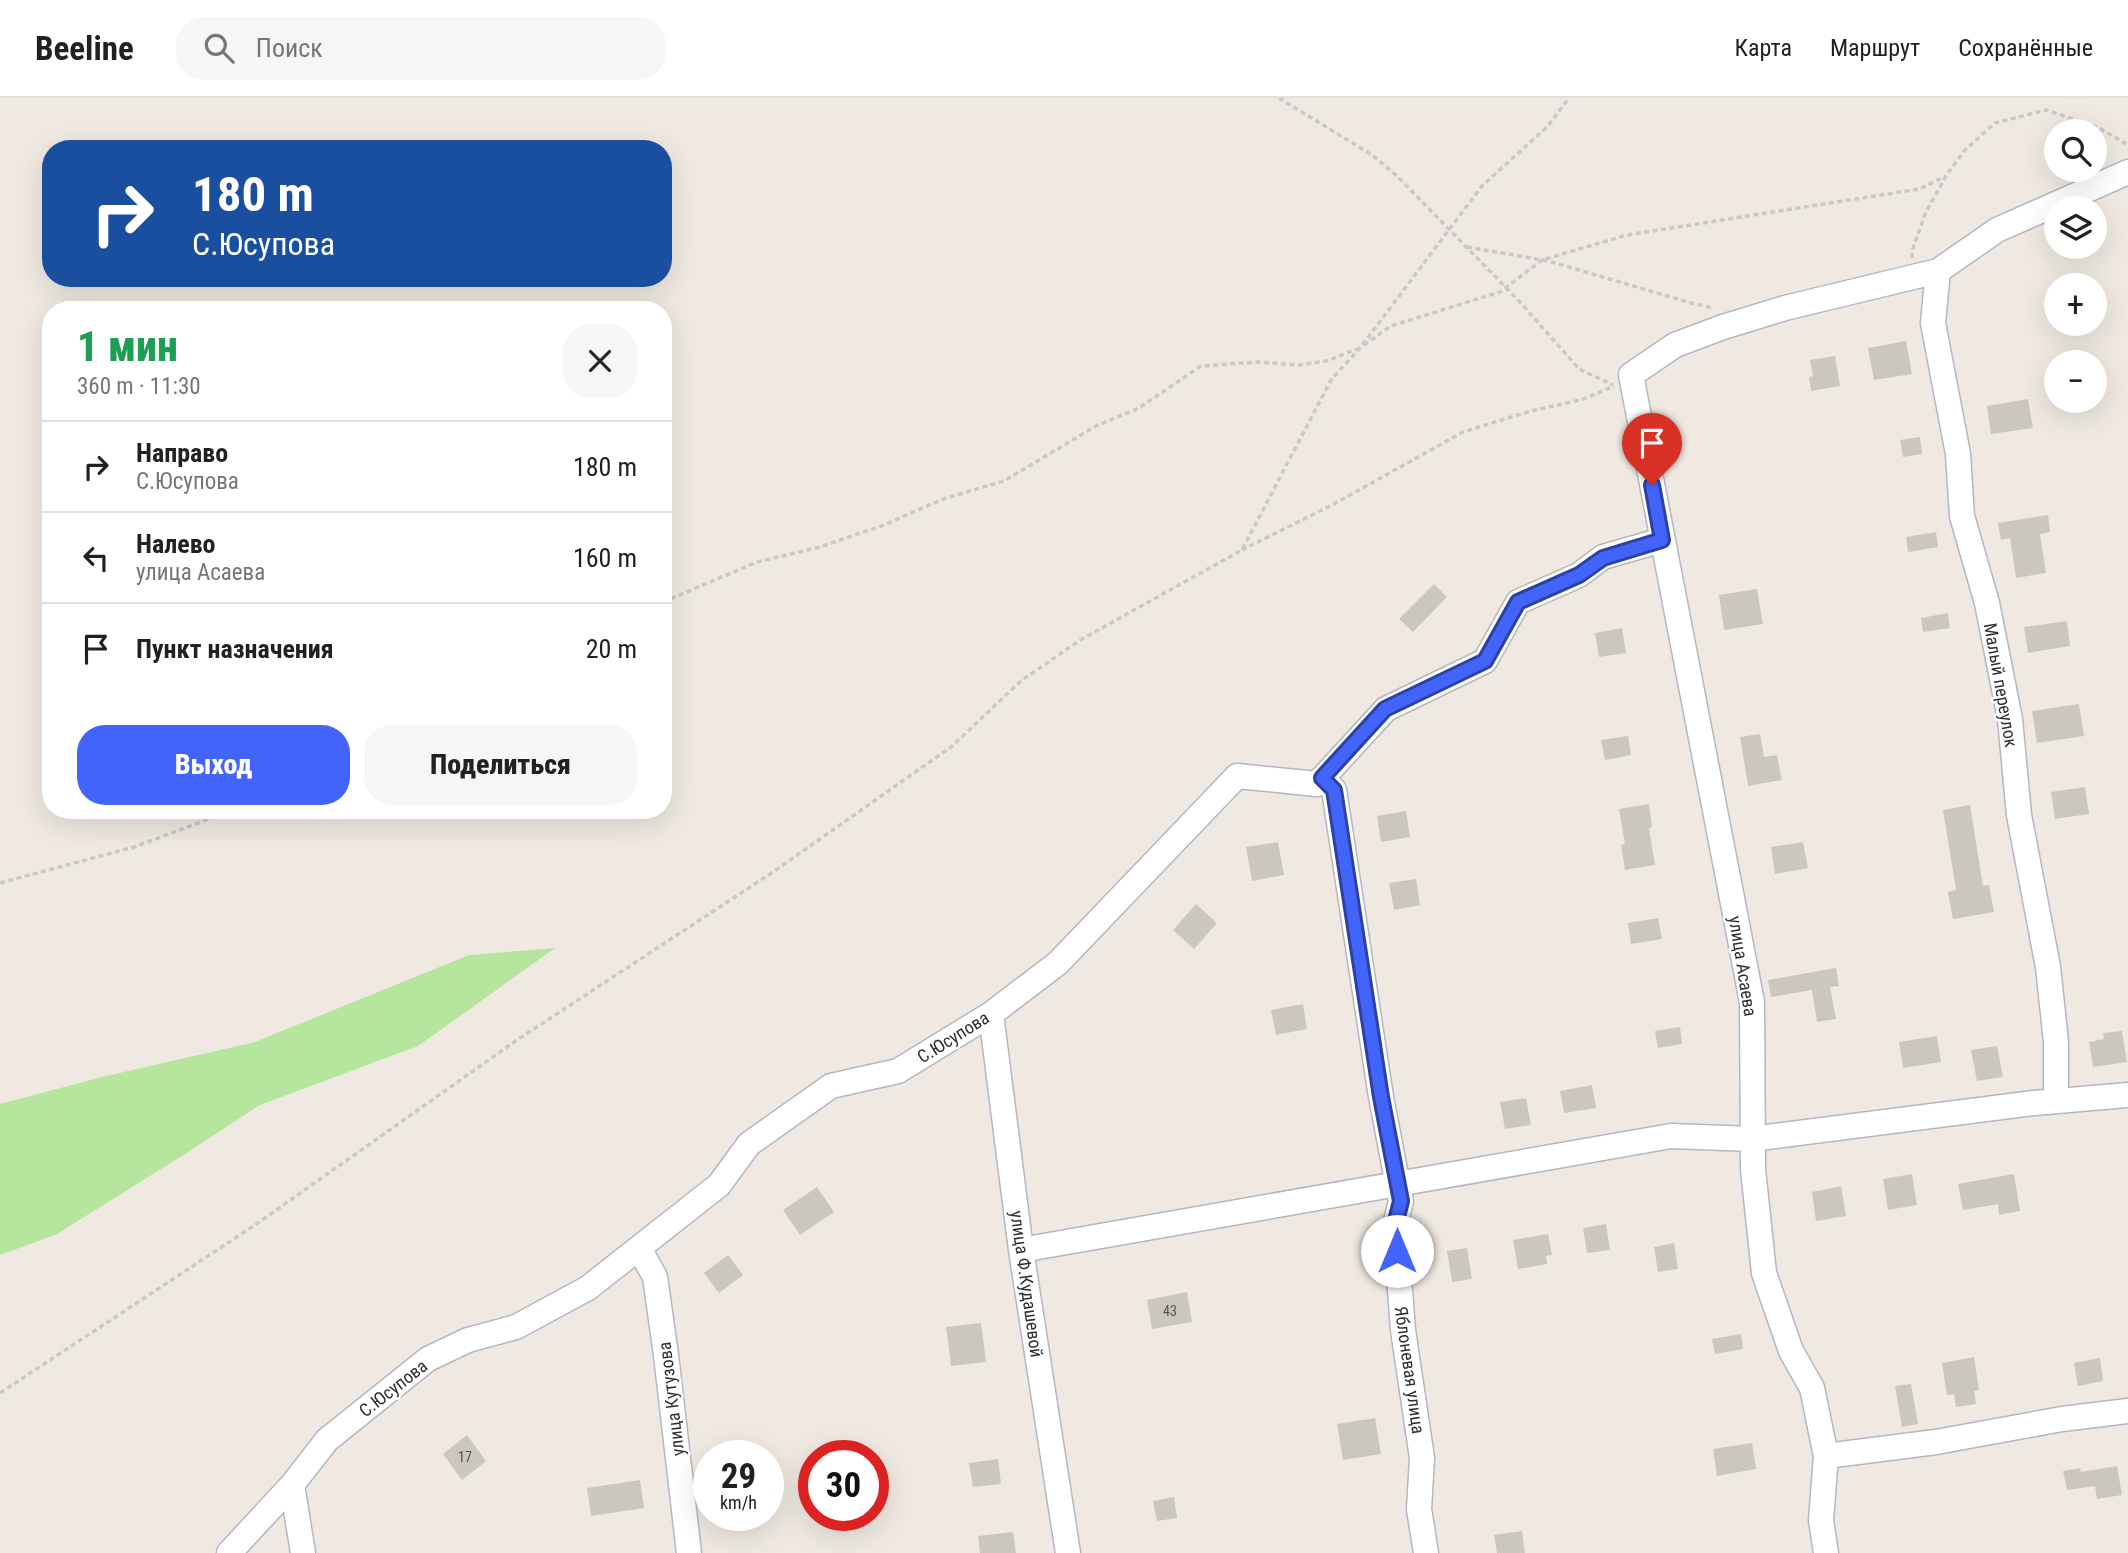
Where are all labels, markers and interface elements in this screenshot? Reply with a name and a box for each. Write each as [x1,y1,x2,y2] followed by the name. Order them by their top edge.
[176,17,666,80] search box
[35,29,134,68] text: Beeline
[200,29,238,67] icon: search
[256,33,323,63] text: Поиск
[1735,34,1792,62] text: Карта
[1830,34,1920,62] text: Маршрут
[1958,34,2093,62] text: Сохранённые
[2044,119,2107,413] map controls
[2044,119,2107,182] button: search
[192,166,314,223] text: 180 m
[77,168,168,259] icon: right
[2044,196,2107,259] button: layers
[192,225,335,263] text: С.Юсупова
[2044,273,2107,336] button: +
[77,322,178,371] text: 1 мин
[563,324,637,398] button: close
[2044,350,2107,413] button: −
[77,373,201,400] text: 360 m · 11:30
[1622,413,1682,485] pin
[1633,424,1671,462] icon: arrive
[136,438,228,468] text: Направо
[77,448,115,486] icon: right
[573,452,637,482] text: 180 m
[136,468,239,495] text: С.Юсупова
[136,529,216,559] text: Налево
[77,539,115,577] icon: left
[573,543,637,573] text: 160 m
[136,559,265,586] text: улица Асаева
[1980,621,2022,749] street label: Малый переулок
[77,630,115,668] icon: arrive
[136,634,334,664] text: Пункт назначения
[586,634,637,664] text: 20 m
[77,725,350,805] button: Выход
[364,725,637,805] button: Поделиться
[1725,914,1761,1018] street label: улица Асаева
[913,1007,993,1067] street label: С.Юсупова
[1006,1209,1048,1359] street label: улица Ф.Кудашевой
[1360,1214,1434,1288] position arrow
[1163,1303,1177,1319] house number: 43
[1391,1305,1429,1435] street label: Яблоневая улица
[654,1341,688,1457] street label: улица Кутузова
[355,1355,431,1421] street label: С.Юсупова
[798,1440,889,1531] speed limit sign: 30
[458,1449,472,1465] house number: 17
[721,1456,756,1497] text: 29
[720,1492,757,1513] text: km/h

